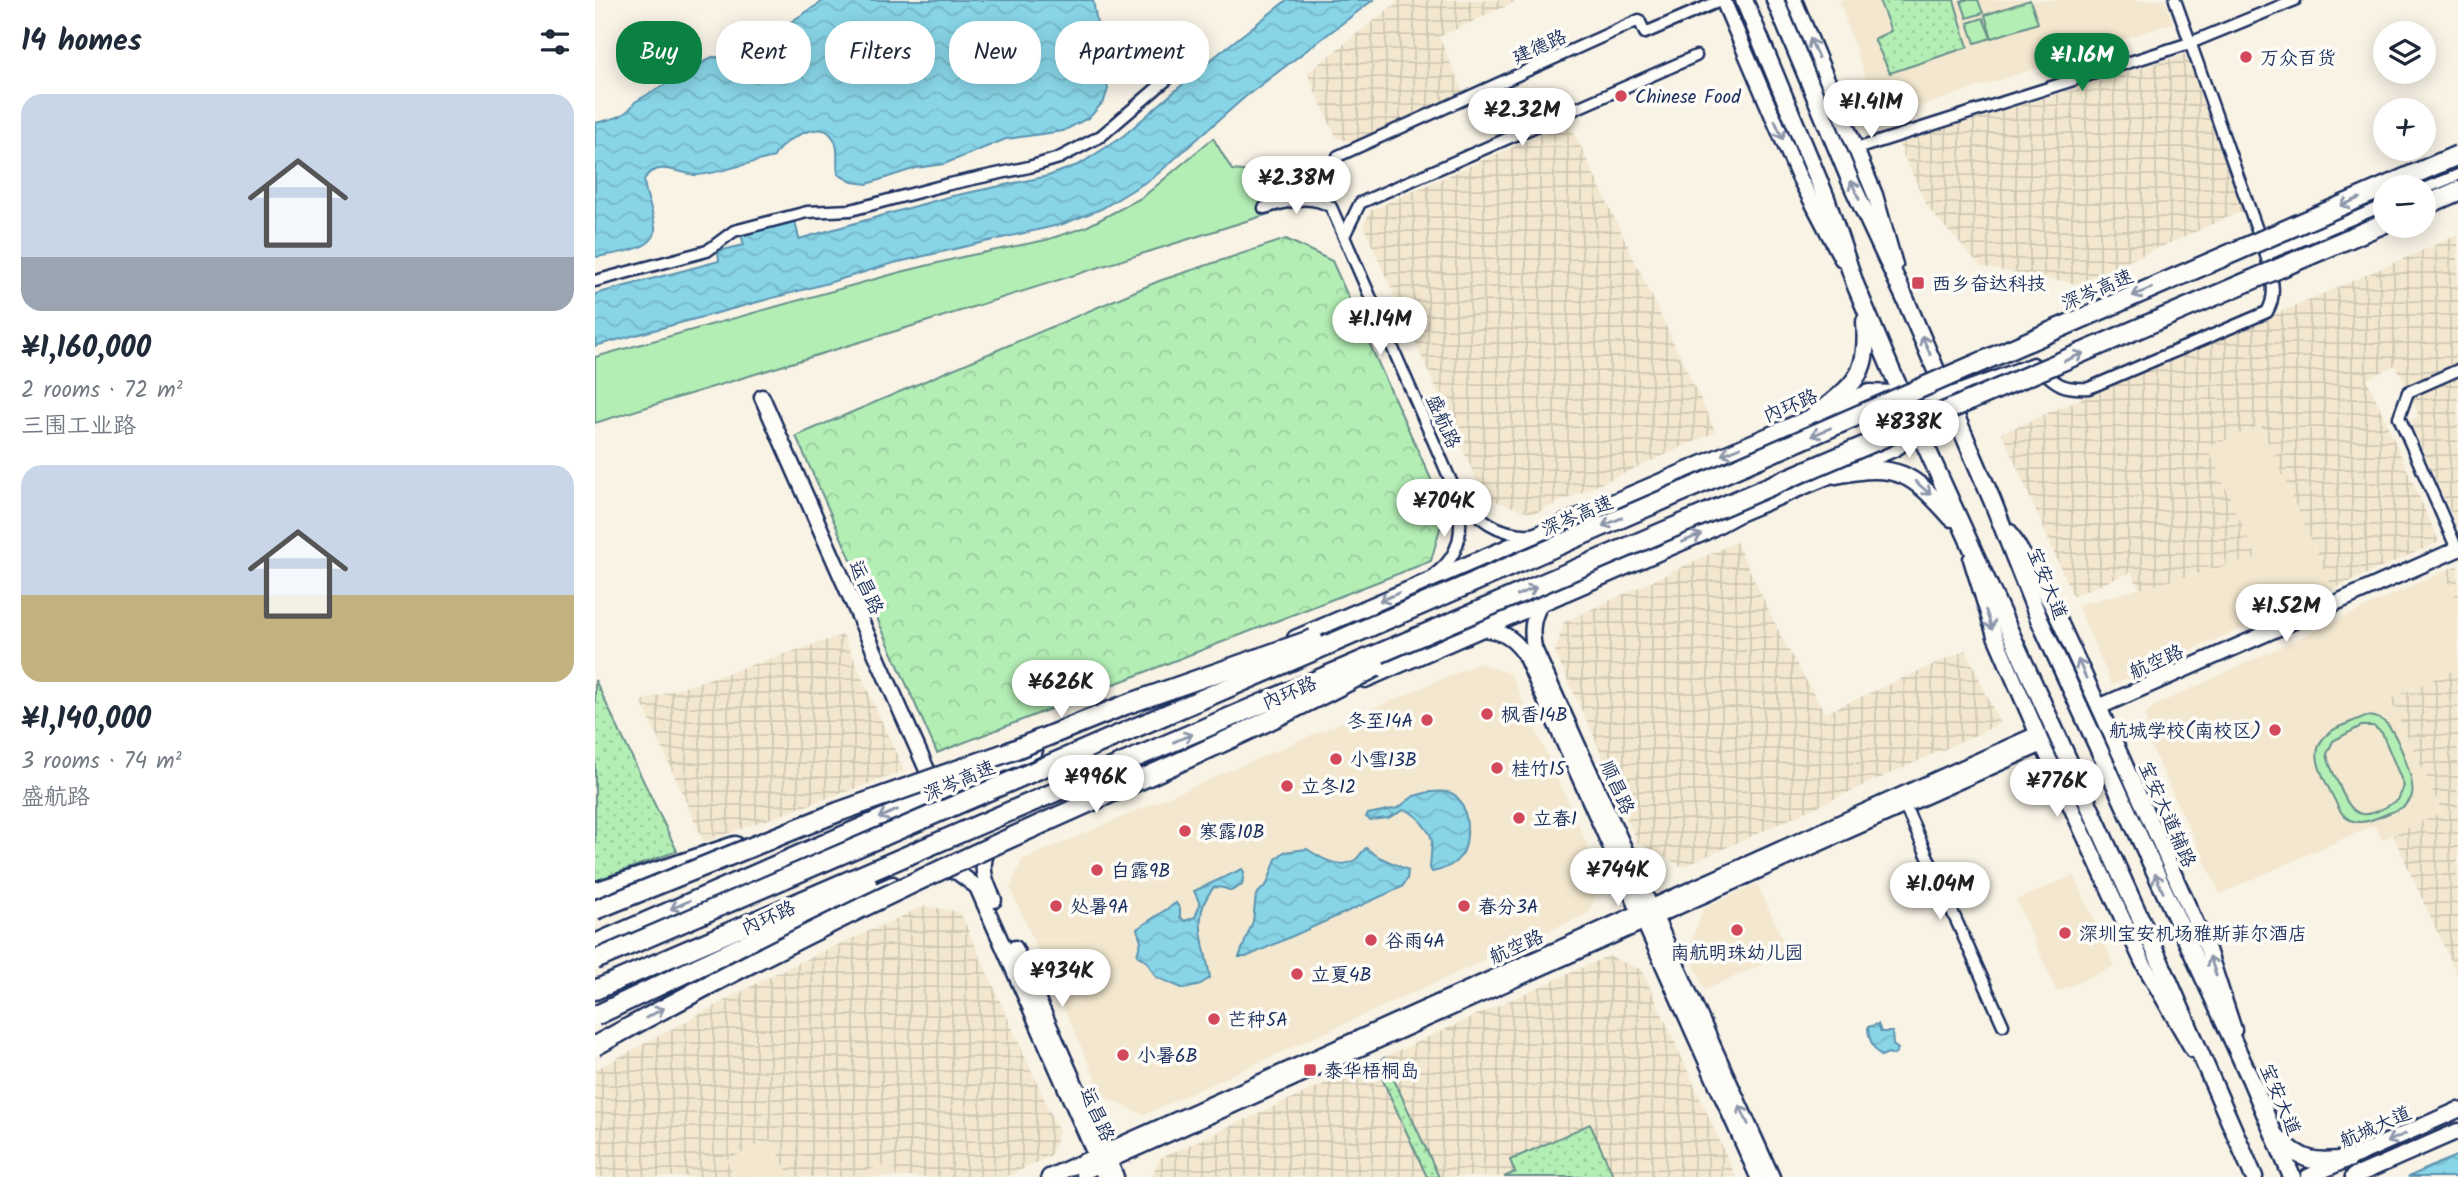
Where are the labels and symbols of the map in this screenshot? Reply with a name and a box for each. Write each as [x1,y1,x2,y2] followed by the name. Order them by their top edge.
[1508,23,1572,73] street label: 建德路
[2025,34,2139,93] pin: ¥1.16M
[1807,38,1820,60] one-way arrow
[2260,44,2336,74] place label: 万众百货
[2238,49,2254,65] marker: 万众百货
[1814,80,1928,140] pin: ¥1.41M
[1635,83,1741,113] place label: Chinese Food
[1465,88,1579,148] pin: ¥2.32M
[1613,88,1629,104] marker: Chinese Food
[1773,119,1786,140] one-way arrow
[1239,156,1353,216] pin: ¥2.38M
[1848,180,1861,201] one-way arrow
[2340,196,2362,209] one-way arrow
[2057,262,2139,319] street label: 深岑高速
[1932,270,2046,300] place label: 西乡奋达科技
[1910,275,1926,291] marker: 西乡奋达科技
[2131,286,2153,299] one-way arrow
[1323,298,1437,357] pin: ¥1.14M
[1918,335,1931,357] one-way arrow
[2063,349,2084,362] one-way arrow
[1759,382,1823,432] street label: 内环路
[1417,390,1467,454] street label: 盛航路
[1860,400,1958,460] pin: ¥838K
[1810,426,1832,439] one-way arrow
[1720,445,1742,458] one-way arrow
[1395,480,1493,539] pin: ¥704K
[1914,480,1932,496] one-way arrow
[1537,488,1619,545] street label: 深岑高速
[1602,516,1623,529] one-way arrow
[1681,531,1702,544] one-way arrow
[2018,543,2074,625] street label: 宝安大道
[840,556,890,620] street label: 运昌路
[1516,584,1538,597] one-way arrow
[2229,584,2343,644] pin: ¥1.52M
[1379,591,1401,604] one-way arrow
[1984,608,1997,630] one-way arrow
[2125,638,2189,688] street label: 航空路
[2075,658,2088,680] one-way arrow
[1012,660,1110,720] pin: ¥626K
[1258,669,1322,719] street label: 内环路
[1501,701,1568,731] place label: 枫香14B
[1479,706,1495,722] marker: 枫香14B
[1347,707,1413,737] place label: 冬至14A
[1419,712,1435,728] marker: 冬至14A
[2109,717,2261,747] place label: 航城学校(南校区)
[2267,722,2283,738] marker: 航城学校(南校区)
[1171,731,1193,744] one-way arrow
[1350,746,1417,776] place label: 小雪13B
[1328,751,1344,767] marker: 小雪13B
[919,753,1001,810] street label: 深岑高速
[1511,755,1567,785] place label: 桂竹15
[1047,756,1145,815] pin: ¥996K
[1591,756,1641,820] street label: 顺昌路
[2129,757,2203,873] street label: 宝安大道辅路
[1489,760,1505,776] marker: 桂竹15
[2008,760,2106,819] pin: ¥776K
[1301,773,1356,803] place label: 立冬12
[1279,778,1295,794] marker: 立冬12
[1533,805,1577,835] place label: 立春1
[878,808,900,821] one-way arrow
[1511,810,1527,826] marker: 立春1
[1199,818,1265,848] place label: 寒露10B
[1177,823,1193,839] marker: 寒露10B
[1569,848,1667,908] pin: ¥744K
[1111,857,1170,887] place label: 白露9B
[1089,862,1105,878] marker: 白露9B
[1883,862,1997,922] pin: ¥1.04M
[2152,873,2165,894] one-way arrow
[1070,893,1129,923] place label: 处暑9A
[1478,893,1538,923] place label: 春分3A
[737,894,801,944] street label: 内环路
[1048,898,1064,914] marker: 处暑9A
[1456,898,1472,914] marker: 春分3A
[670,899,691,912] one-way arrow
[2079,920,2307,950] place label: 深圳宝安机场雅斯菲尔酒店
[1729,922,1745,938] marker: 南航明珠幼儿园
[1485,923,1549,973] street label: 航空路
[2057,925,2073,941] marker: 深圳宝安机场雅斯菲尔酒店
[1385,927,1445,957] place label: 谷雨4A
[1363,932,1379,948] marker: 谷雨4A
[1670,939,1804,969] place label: 南航明珠幼儿园
[1013,950,1111,1009] pin: ¥934K
[2206,956,2218,978] one-way arrow
[1311,961,1372,991] place label: 立夏4B
[1289,966,1305,982] marker: 立夏4B
[644,1006,665,1020] one-way arrow
[1228,1006,1288,1036] place label: 芒种5A
[1206,1011,1222,1027] marker: 芒种5A
[1137,1042,1198,1072] place label: 小暑6B
[1115,1047,1131,1063] marker: 小暑6B
[1324,1057,1419,1087] place label: 泰华梧桐岛
[2251,1059,2308,1141] street label: 宝安大道
[1302,1062,1318,1078] marker: 泰华梧桐岛
[1071,1083,1121,1147] street label: 运昌路
[2335,1099,2417,1157] street label: 航城大道
[1737,1105,1750,1126] one-way arrow
[2385,1132,2407,1145] one-way arrow

